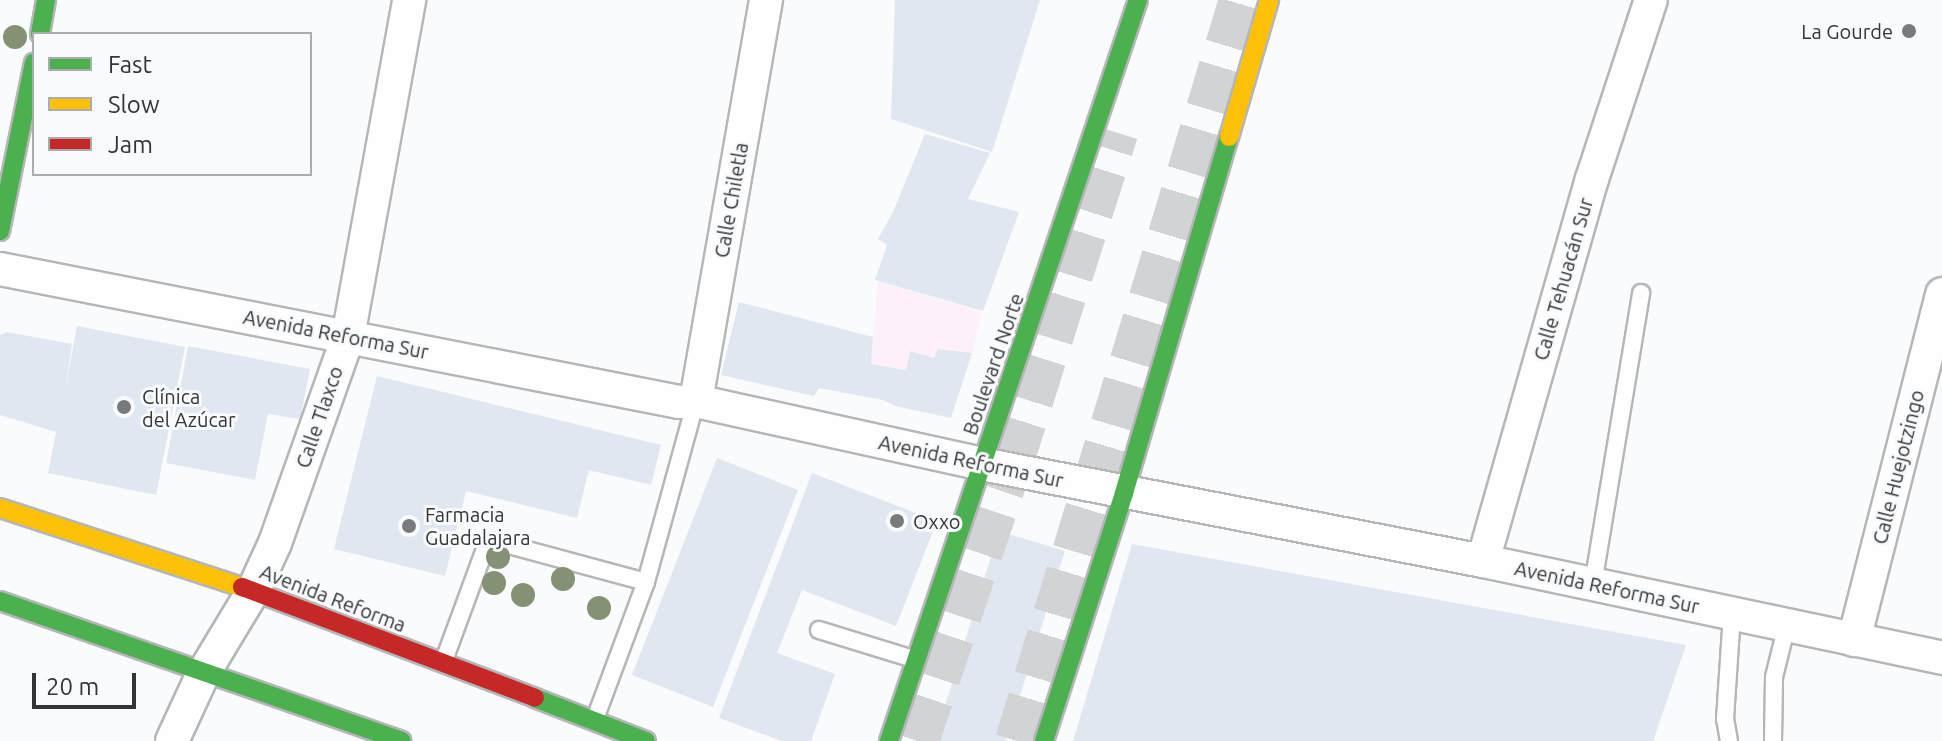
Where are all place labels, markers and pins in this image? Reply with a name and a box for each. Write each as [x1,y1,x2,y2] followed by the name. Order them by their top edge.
[1801,19,1893,43] place label: La Gourde
[1900,22,1918,40] marker: La Gourde
[142,384,236,431] place label: Clínica del Azúcar
[113,396,135,418] marker: Clínica del Azúcar
[425,502,530,549] place label: Farmacia Guadalajara
[913,509,961,533] place label: Oxxo
[888,512,906,530] marker: Oxxo
[400,517,418,535] marker: Farmacia Guadalajara

